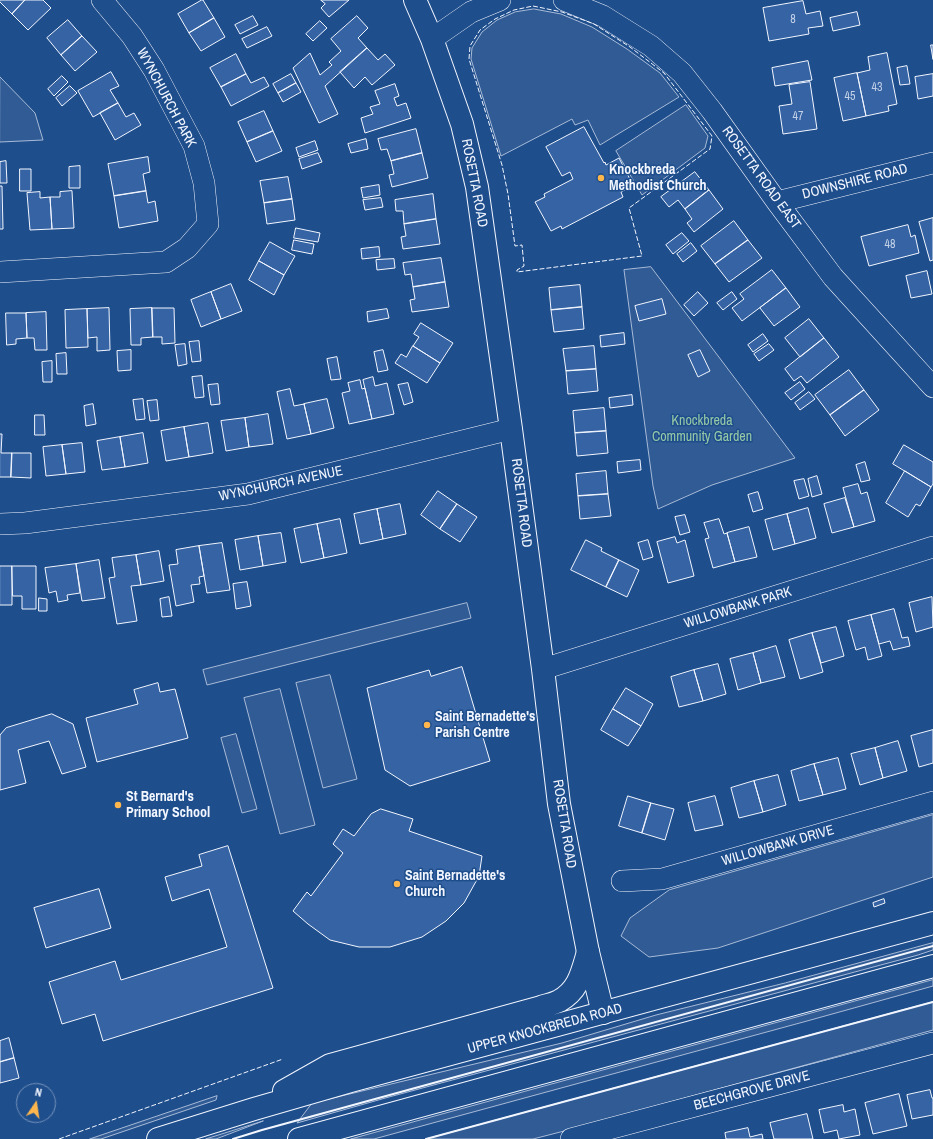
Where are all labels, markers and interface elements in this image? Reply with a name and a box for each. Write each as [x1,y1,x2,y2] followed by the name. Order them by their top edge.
[790,13,796,27] house number: 8
[133,45,199,151] street label: WYNCHURCH PARK
[872,81,882,95] house number: 43
[845,90,855,104] house number: 45
[793,110,803,124] house number: 47
[718,123,804,233] street label: ROSETTA ROAD EAST
[457,137,491,229] street label: ROSETTA ROAD
[801,161,909,203] street label: DOWNSHIRE ROAD
[609,162,707,194] place label: Knockbreda Methodist Church
[596,173,606,183] marker: Knockbreda Methodist Church
[885,238,895,252] house number: 48
[652,413,752,446] park label: Knockbreda Community Garden
[507,457,535,549] street label: ROSETTA ROAD
[218,463,344,505] street label: WYNCHURCH AVENUE
[682,584,794,632] street label: WILLOWBANK PARK
[435,709,535,742] place label: Saint Bernadette's Parish Centre
[422,720,432,730] marker: Saint Bernadette's Parish Centre
[549,778,579,870] street label: ROSETTA ROAD
[126,789,210,822] place label: St Bernard's Primary School
[113,800,123,810] marker: St Bernard's Primary School
[720,822,836,870] street label: WILLOWBANK DRIVE
[405,868,505,900] place label: Saint Bernadette's Church
[392,879,402,889] marker: Saint Bernadette's Church
[466,1000,624,1058] street label: UPPER KNOCKBREDA ROAD
[692,1067,812,1115] street label: BEECHGROVE DRIVE
[16,1083,56,1123] north arrow
[34,1085,43,1100] text: N

